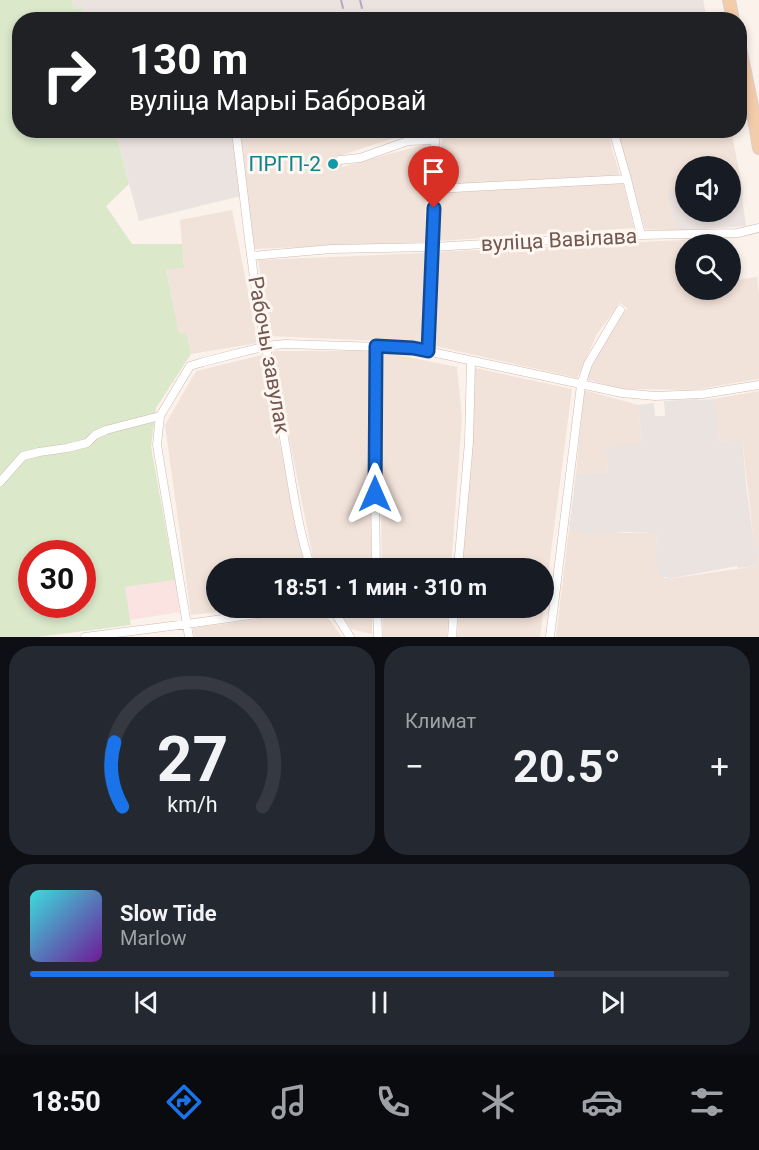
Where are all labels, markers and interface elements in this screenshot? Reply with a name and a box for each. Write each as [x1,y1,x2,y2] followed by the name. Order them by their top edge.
[129,35,248,84] text: 130 m
[30,36,108,114] icon: right
[129,85,426,117] text: вуліца Марыі Бабровай
[408,146,459,208] pin
[249,152,321,176] place label: ПРГП-2
[417,155,450,188] icon: arrive
[675,156,741,300] map controls
[675,156,741,222] button: sound
[326,157,340,171] marker: ПРГП-2
[480,224,638,256] street label: вуліца Вавілава
[675,234,741,300] button: search
[243,274,295,436] street label: Рабочы завулак
[343,462,407,526] position arrow
[18,540,96,618] speed limit sign: 30
[273,575,487,600] text: 18:51 · 1 мин · 310 m
[405,709,476,733] text: Климат
[156,723,228,796] text: 27
[513,740,621,793] text: 20.5°
[405,747,424,786] text: −
[710,747,729,786] text: +
[167,793,217,818] text: km/h
[120,901,217,926] text: Slow Tide
[120,926,186,950] text: Marlow
[130,986,163,1019] icon: previous
[363,986,396,1019] icon: pause
[596,986,629,1019] icon: next
[163,1081,205,1123] icon: directions
[268,1081,310,1123] icon: music
[372,1081,414,1123] icon: phone
[477,1081,519,1123] icon: climate
[581,1081,623,1123] icon: car
[686,1081,728,1123] icon: filters
[31,1086,101,1118] text: 18:50

